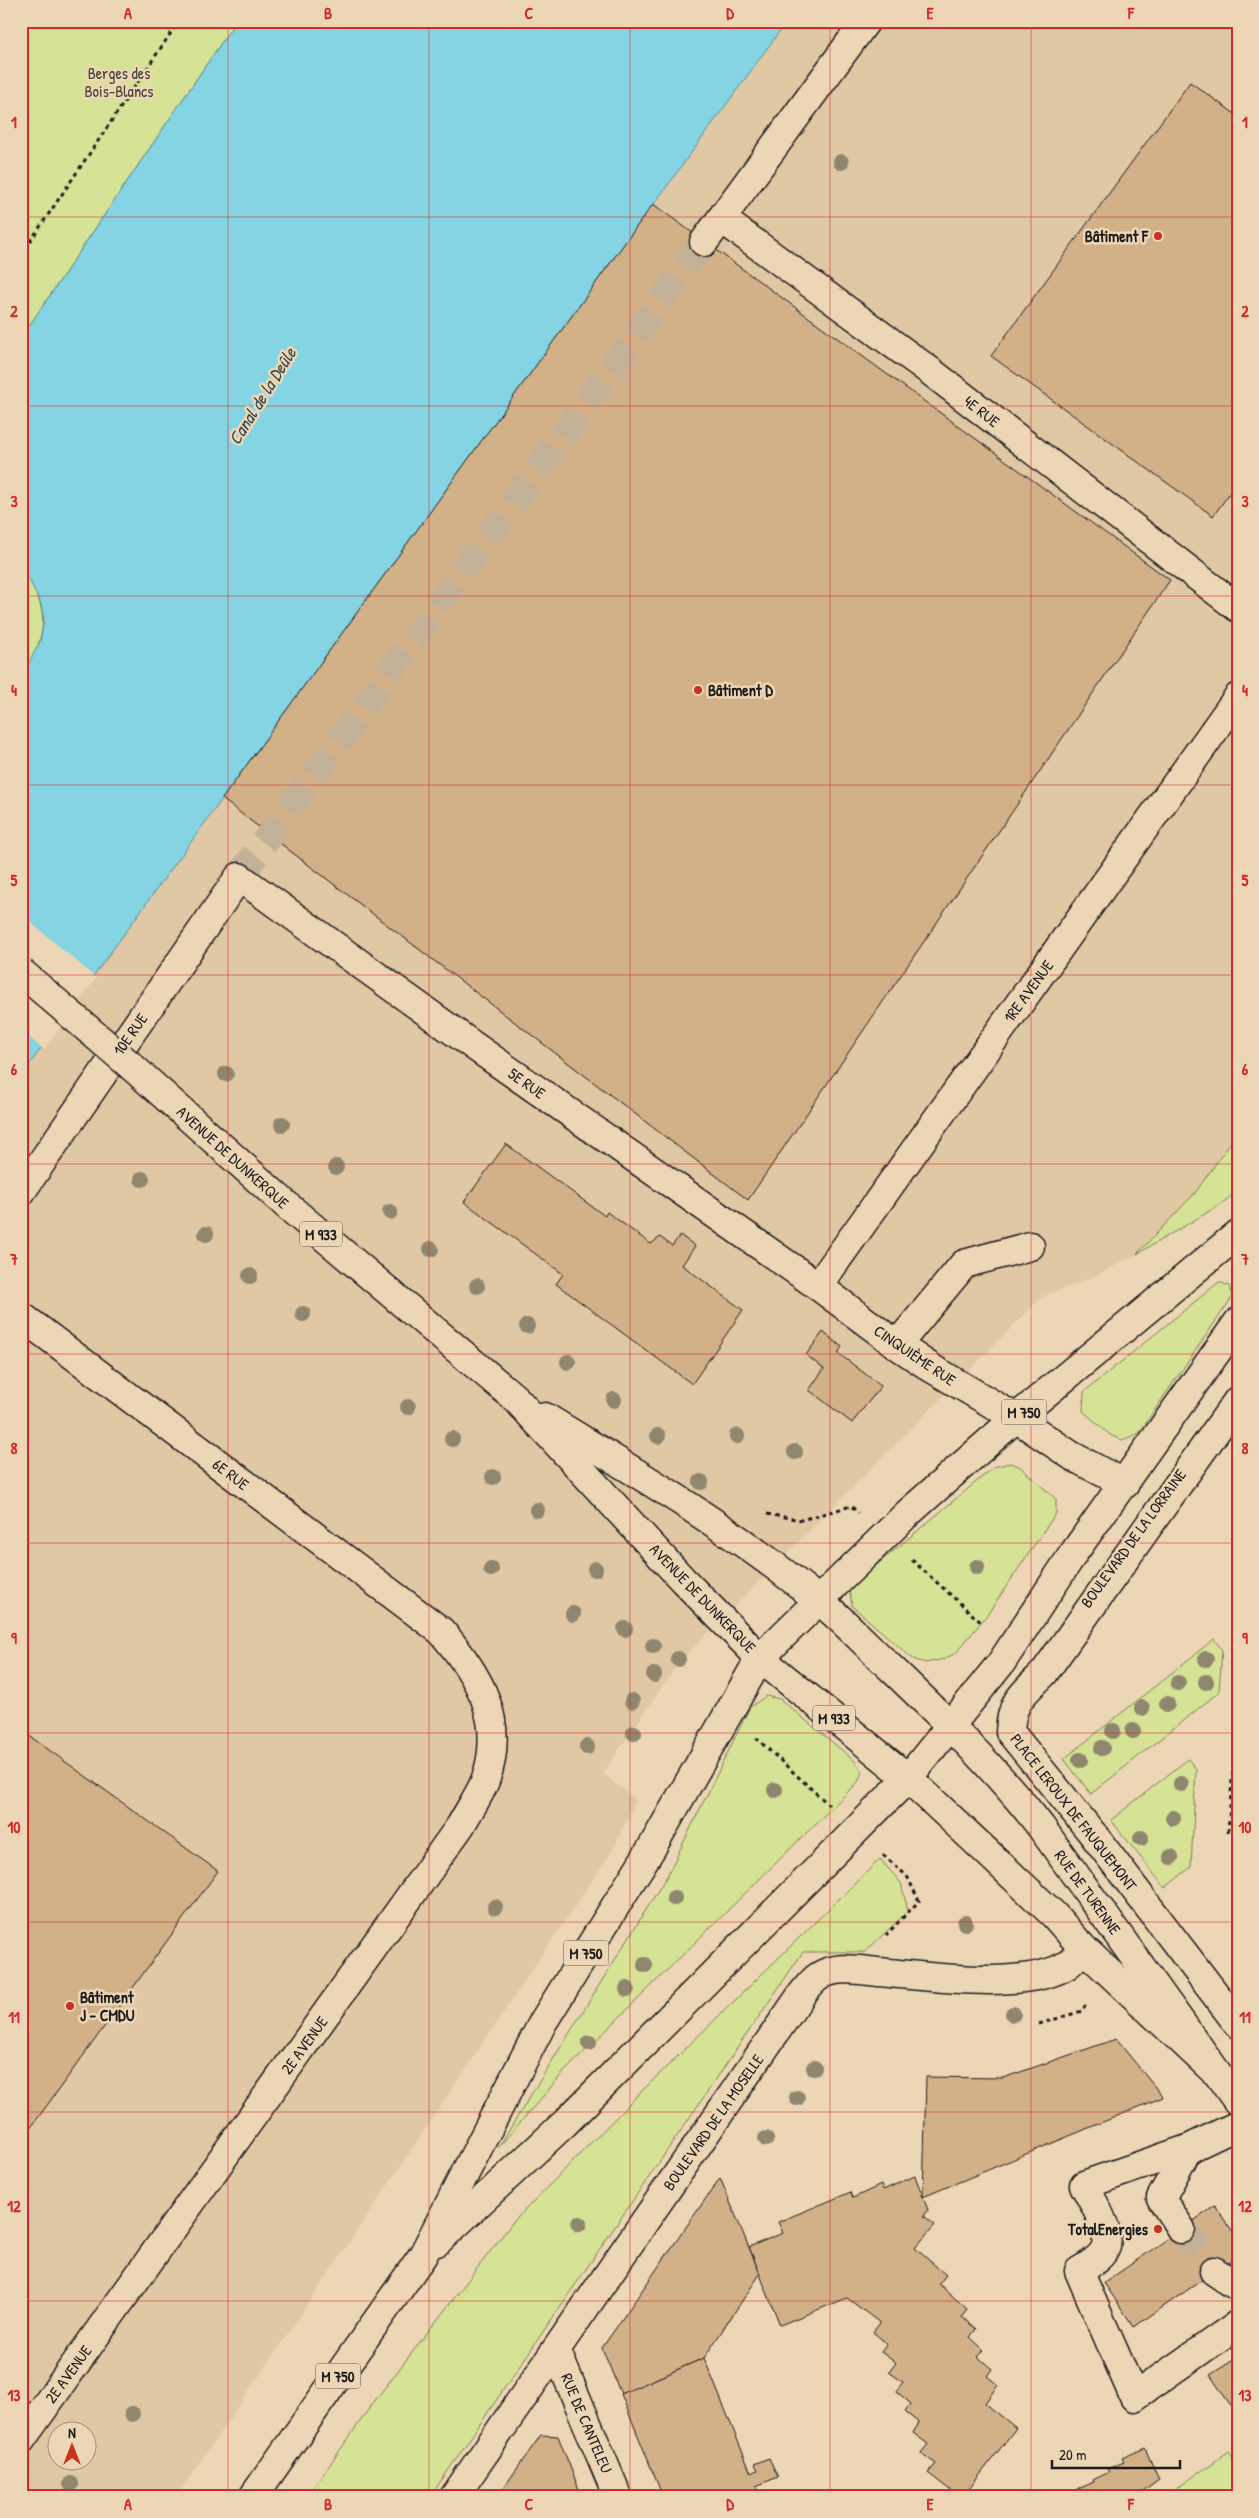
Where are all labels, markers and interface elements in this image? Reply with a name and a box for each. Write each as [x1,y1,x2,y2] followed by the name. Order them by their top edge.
[124,2,132,24] text: A
[324,2,332,24] text: B
[525,2,534,24] text: C
[726,2,734,24] text: D
[926,2,934,24] text: E
[1127,2,1135,24] text: F
[84,62,154,102] park label: Berges des Bois-Blancs
[11,111,17,133] text: 1
[1242,111,1248,133] text: 1
[1085,225,1149,247] place label: Bâtiment F
[1152,230,1164,242] marker: Bâtiment F
[10,300,18,322] text: 2
[1241,300,1249,322] text: 2
[222,342,302,449] water label: Canal de la Deûle
[960,390,1004,432] street label: 4E RUE
[10,490,18,512] text: 3
[1241,490,1249,512] text: 3
[11,679,17,701] text: 4
[708,679,773,701] place label: Bâtiment D
[1242,679,1248,701] text: 4
[692,684,704,696] marker: Bâtiment D
[11,869,18,891] text: 5
[1242,869,1249,891] text: 5
[998,955,1058,1027] street label: 1RE AVENUE
[108,1008,152,1060] street label: 10E RUE
[11,1058,18,1080] text: 6
[1242,1058,1249,1080] text: 6
[504,1062,550,1104] street label: 5E RUE
[172,1101,294,1213] street label: AVENUE DE DUNKERQUE
[300,1222,342,1246] road number: M 933
[9,1248,18,1270] text: 7
[1240,1248,1249,1270] text: 7
[870,1319,960,1391] street label: CINQUIÈME RUE
[1002,1400,1046,1424] road number: M 750
[11,1437,18,1459] text: 8
[1242,1437,1249,1459] text: 8
[208,1453,254,1495] street label: 6E RUE
[1075,1464,1191,1612] street label: BOULEVARD DE LA LORRAINE
[645,1538,761,1658] street label: AVENUE DE DUNKERQUE
[11,1627,17,1649] text: 9
[1242,1627,1248,1649] text: 9
[813,1706,855,1730] road number: M 933
[1006,1729,1143,1896] street label: PLACE LEROUX DE FAUQUEMONT
[8,1816,20,1838] text: 10
[1239,1816,1251,1838] text: 10
[1050,1845,1126,1939] street label: RUE DE TURENNE
[564,1940,608,1966] road number: M 750
[80,1986,135,2026] place label: Bâtiment J - CMDU
[64,2000,76,2012] marker: Bâtiment J - CMDU
[8,2006,20,2028] text: 11
[1239,2006,1251,2028] text: 11
[276,2012,332,2078] street label: 2E AVENUE
[658,2049,768,2195] street label: BOULEVARD DE LA MOSELLE
[7,2195,21,2217] text: 12
[1238,2195,1252,2217] text: 12
[1067,2218,1149,2241] place label: TotalEnergies
[1152,2223,1164,2235] marker: TotalEnergies
[40,2341,96,2407] street label: 2E AVENUE
[316,2364,360,2388] road number: M 750
[556,2370,618,2477] street label: RUE DE CANTELEU
[8,2384,20,2406] text: 13
[1239,2384,1251,2406] text: 13
[48,2420,98,2470] north arrow
[68,2423,76,2442] text: N
[1052,2438,1179,2470] scale bar
[1059,2444,1086,2465] text: 20 m
[124,2493,132,2515] text: A
[324,2493,332,2515] text: B
[525,2493,534,2515] text: C
[726,2493,734,2515] text: D
[926,2493,934,2515] text: E
[1127,2493,1135,2515] text: F

